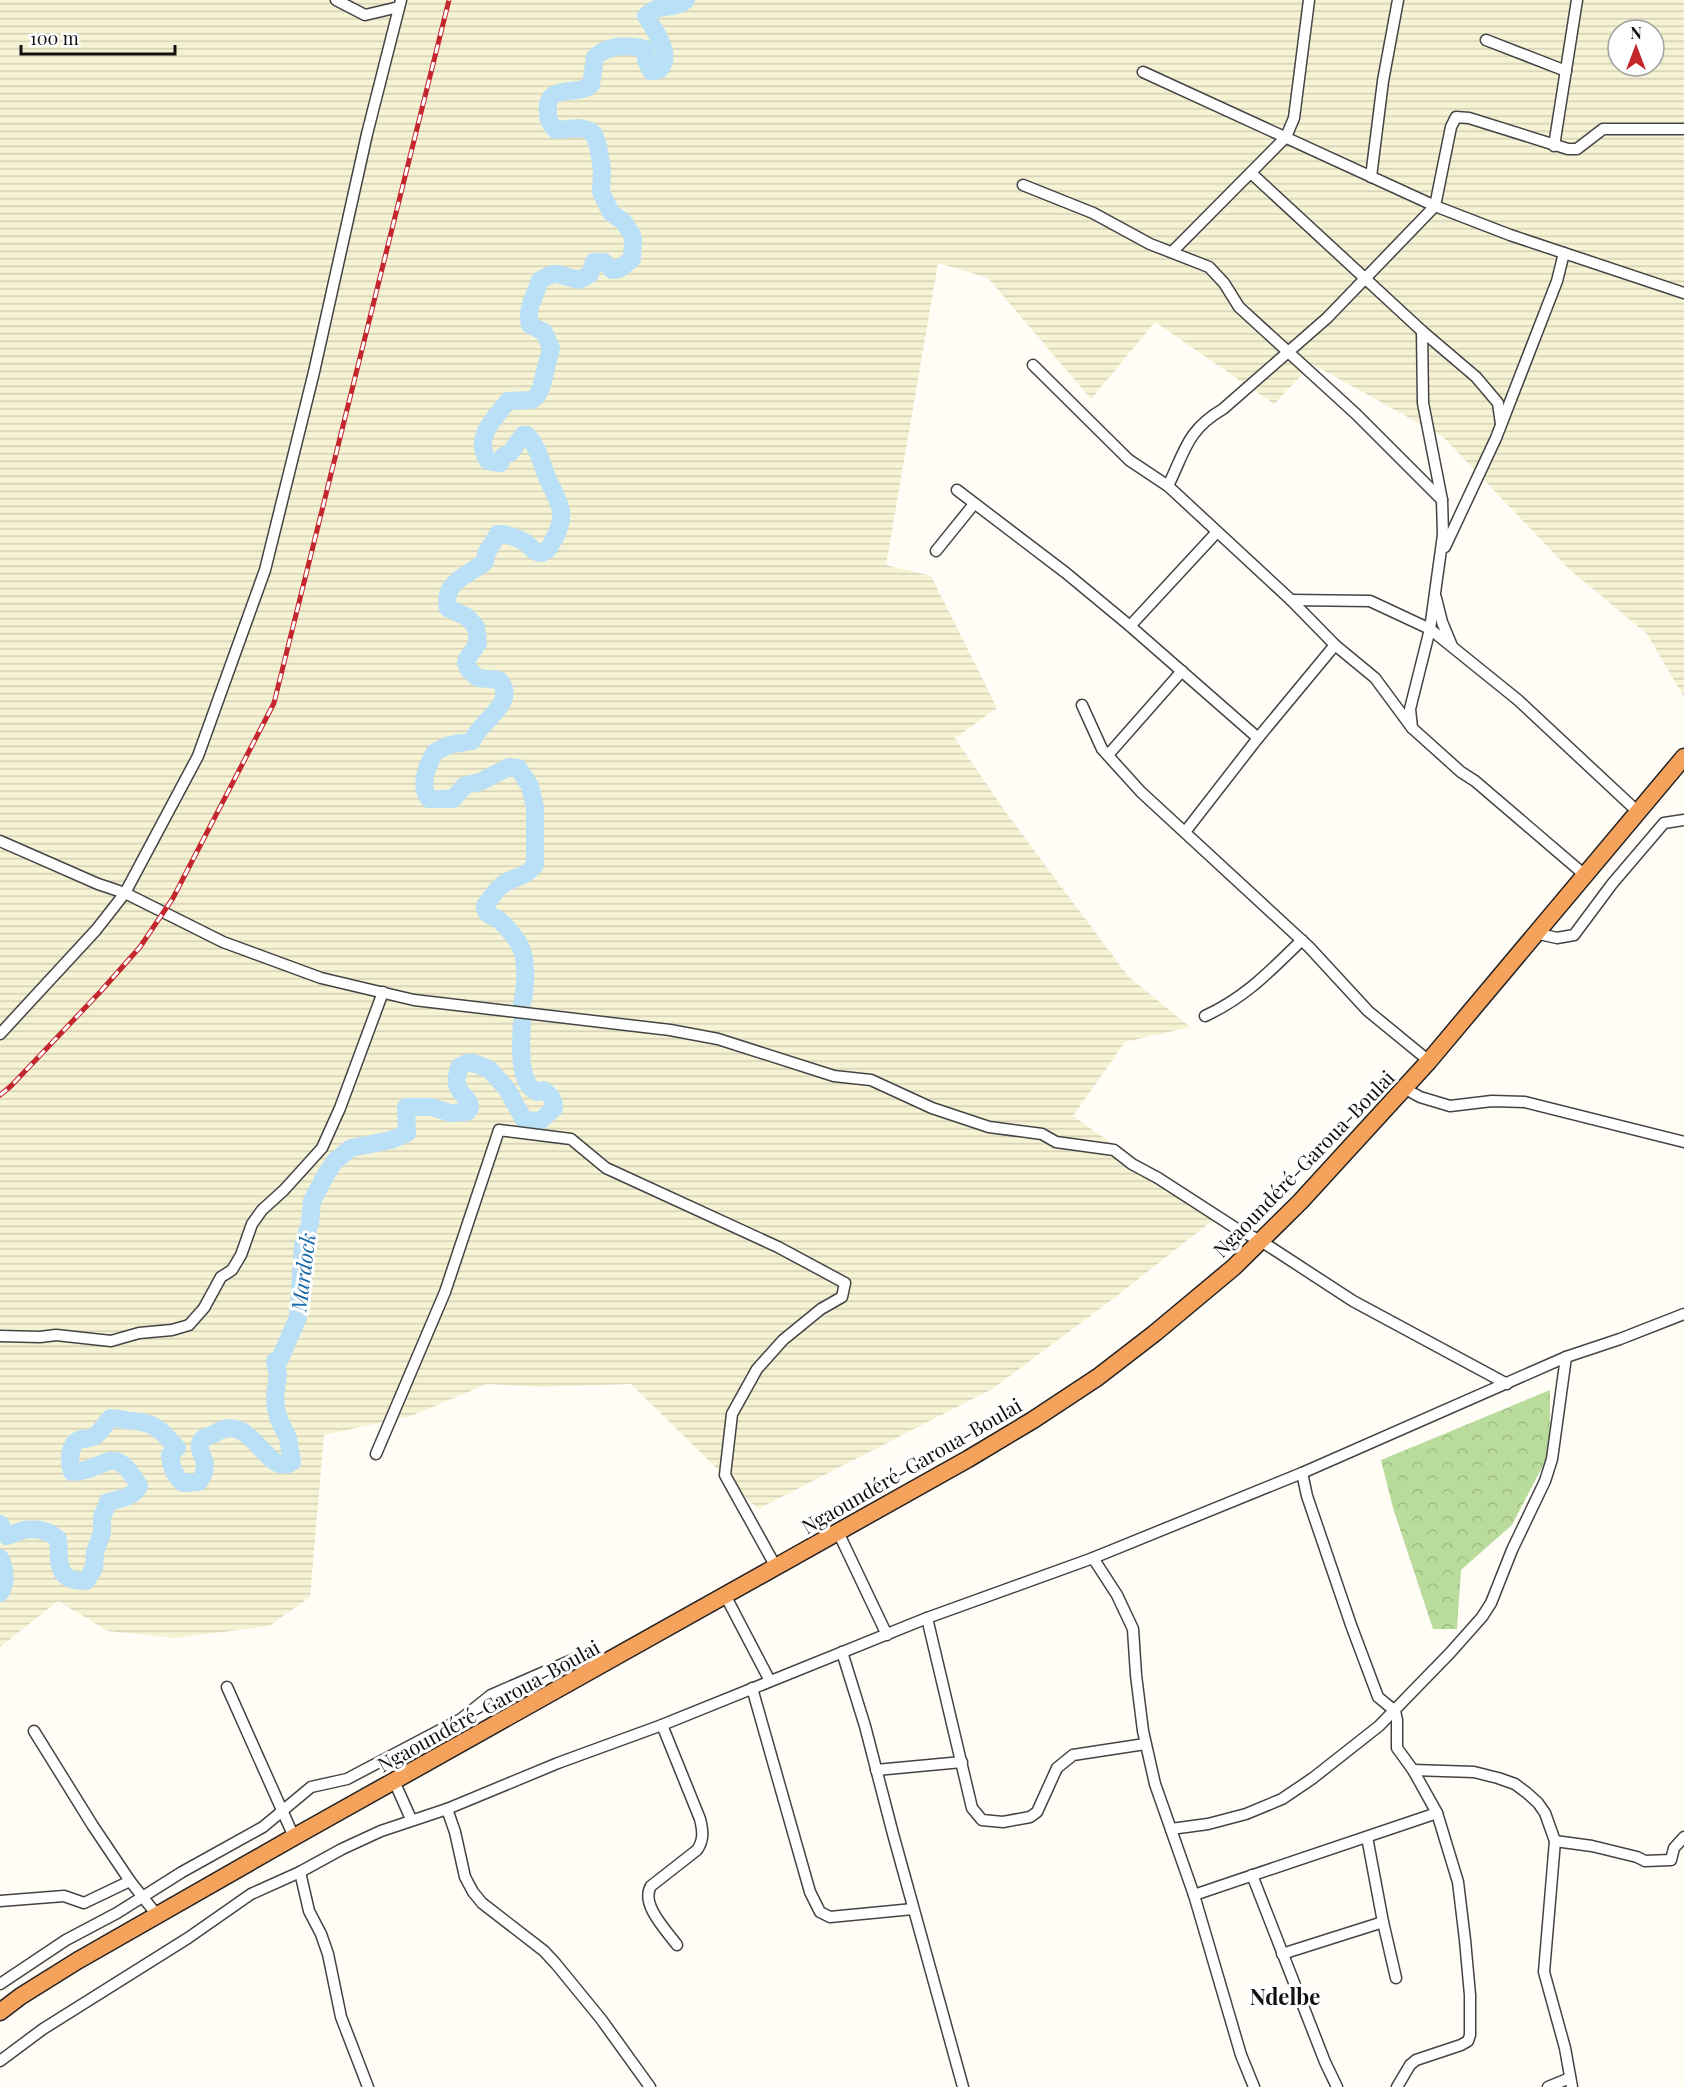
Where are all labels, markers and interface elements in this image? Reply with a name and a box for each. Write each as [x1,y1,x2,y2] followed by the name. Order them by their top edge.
[21,18,176,56] scale bar
[1606,18,1666,78] north arrow
[1630,22,1642,43] text: N
[30,26,79,50] text: 100 m
[1206,1064,1400,1262] street label: Ngaoundéré-Garoua-Boulai
[283,1231,321,1314] water label: Mardock
[796,1391,1026,1539] street label: Ngaoundéré-Garoua-Boulai
[372,1632,604,1777] street label: Ngaoundéré-Garoua-Boulai
[1250,1981,1320,2011] district label: Ndelbe

